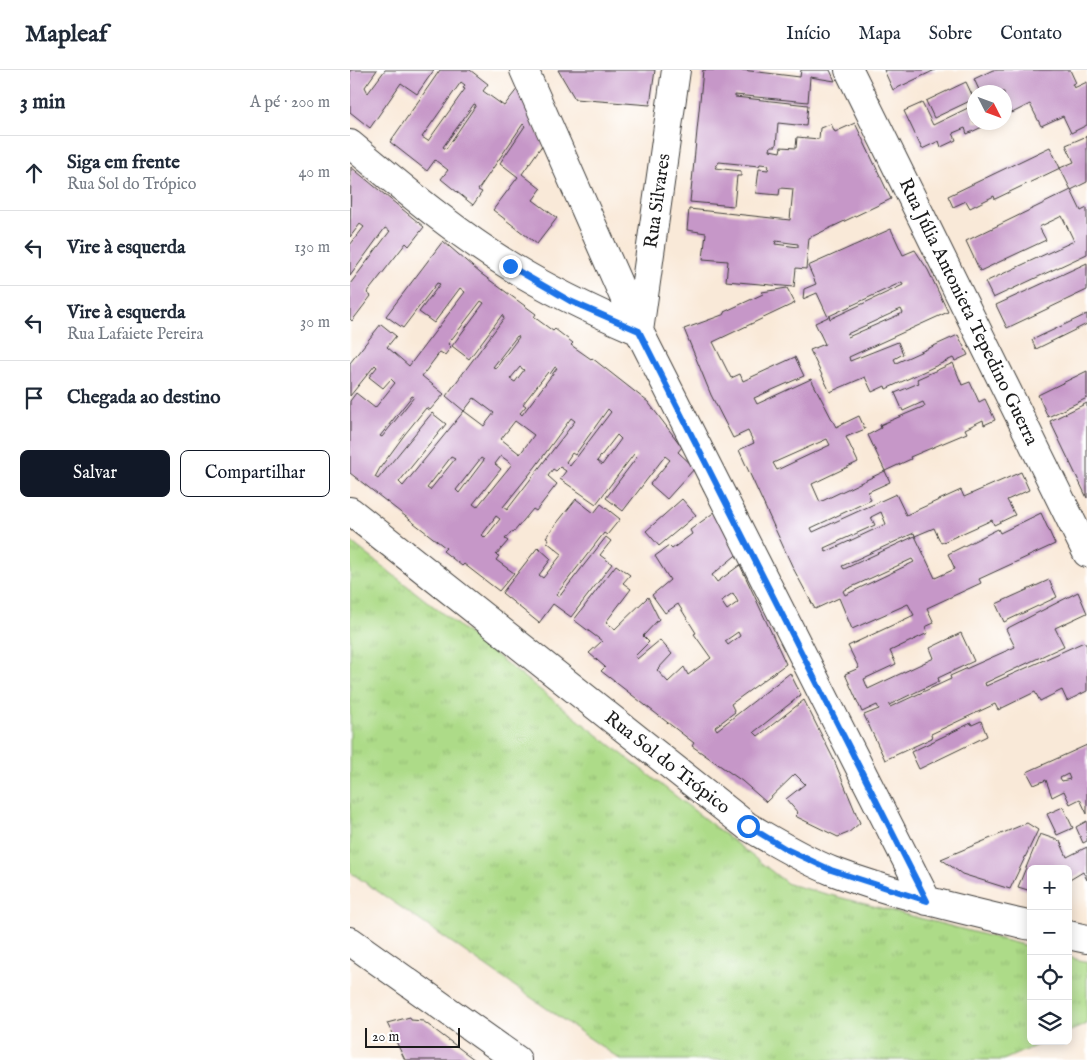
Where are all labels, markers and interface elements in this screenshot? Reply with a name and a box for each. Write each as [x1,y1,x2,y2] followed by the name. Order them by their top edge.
[25,19,107,50] text: Mapleaf
[786,23,831,46] text: Início
[859,23,901,46] text: Mapa
[929,23,972,46] text: Sobre
[1000,23,1062,46] text: Contato
[967,85,1012,130] north arrow
[20,89,65,116] text: 3 min
[250,93,330,113] text: A pé · 200 m
[67,151,180,175] text: Siga em frente
[639,152,677,250] street label: Rua Silvares
[20,159,48,187] icon: ahead
[298,163,330,183] text: 40 m
[67,175,196,195] text: Rua Sol do Trópico
[893,175,1044,450] street label: Rua Júlia Antonieta Tepedino Guerra
[20,234,48,262] icon: left
[67,236,185,260] text: Vire à esquerda
[294,238,330,258] text: 130 m
[499,255,522,278] route end
[67,301,185,325] text: Vire à esquerda
[20,309,48,337] icon: left
[300,313,330,333] text: 30 m
[67,325,203,345] text: Rua Lafaiete Pereira
[20,384,48,412] icon: arrive
[67,386,220,410] text: Chegada ao destino
[20,450,170,497] button: Salvar
[180,450,330,497] button: Compartilhar
[599,706,735,820] street label: Rua Sol do Trópico
[737,815,760,838] route start
[1027,865,1072,1045] map controls
[1027,865,1072,910] button: +
[1027,910,1072,955] button: −
[1027,955,1072,1000] button: locate
[1027,1000,1072,1045] button: layers
[365,1025,460,1048] scale bar
[372,1028,399,1046] text: 20 m

